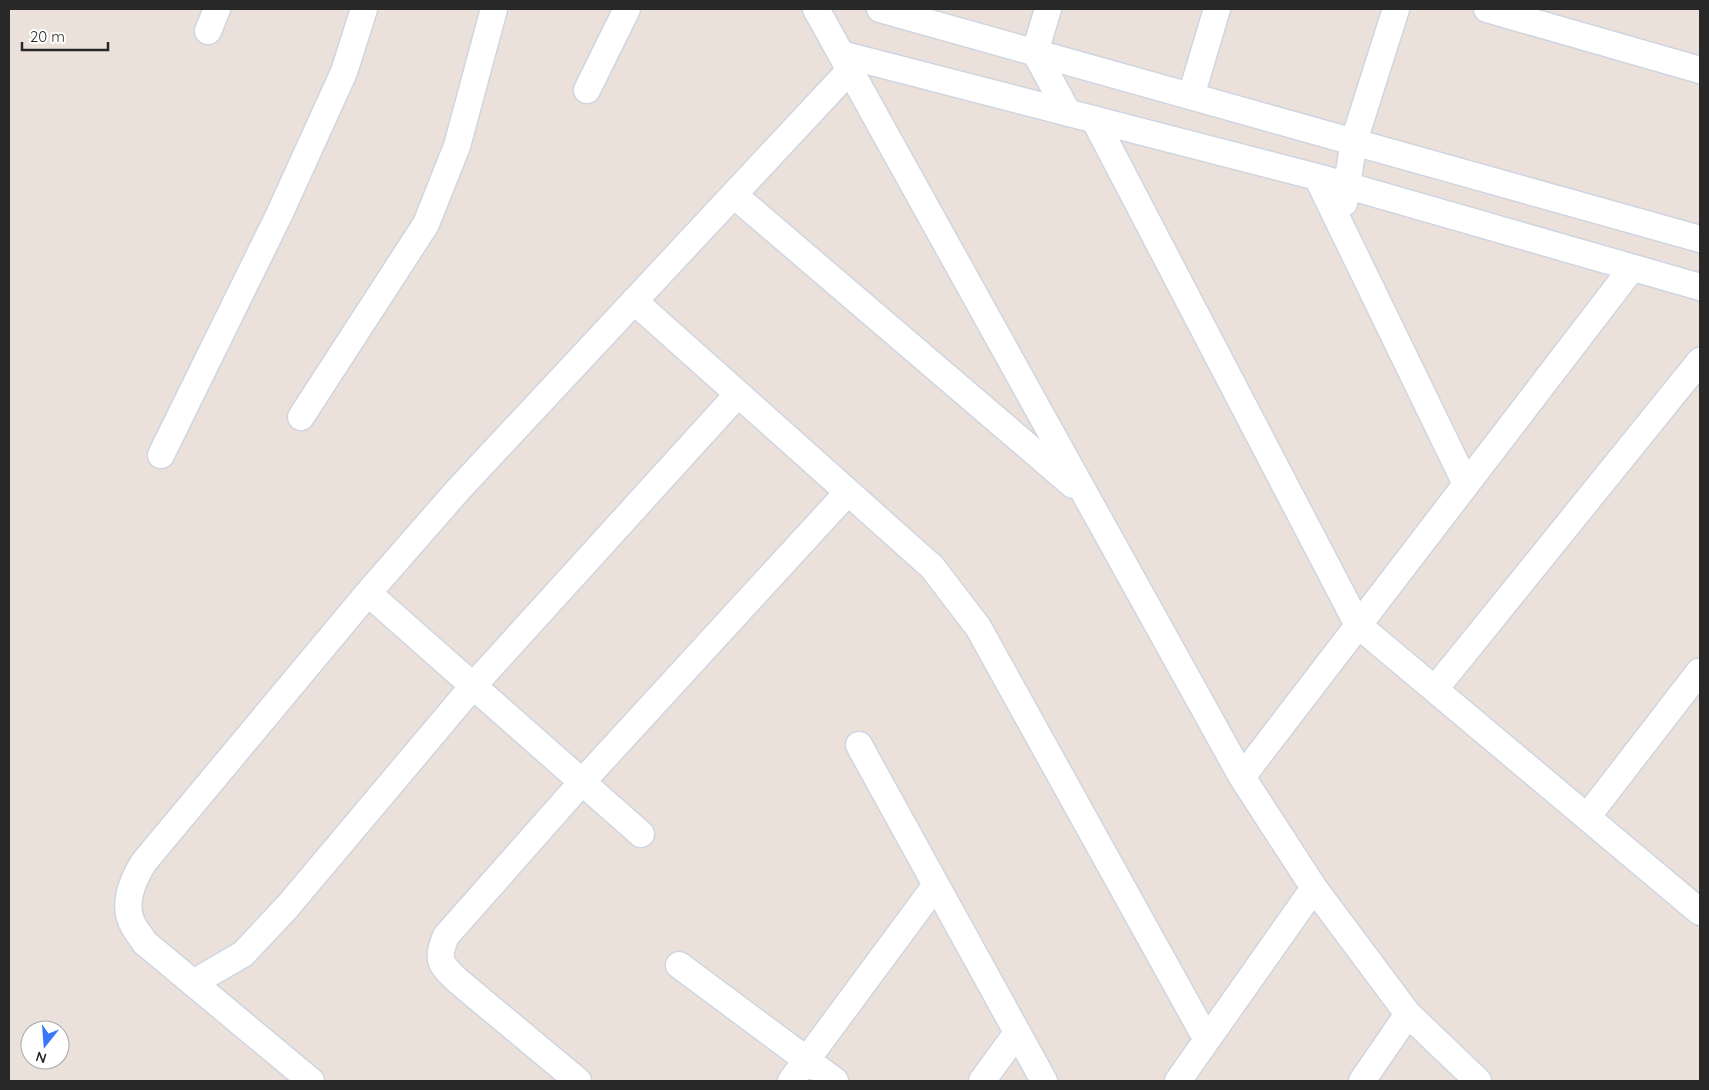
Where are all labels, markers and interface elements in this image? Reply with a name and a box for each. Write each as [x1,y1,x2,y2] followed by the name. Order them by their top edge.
[22,20,109,52] scale bar
[30,27,65,46] text: 20 m
[20,1020,70,1070] north arrow
[34,1047,49,1068] text: N

